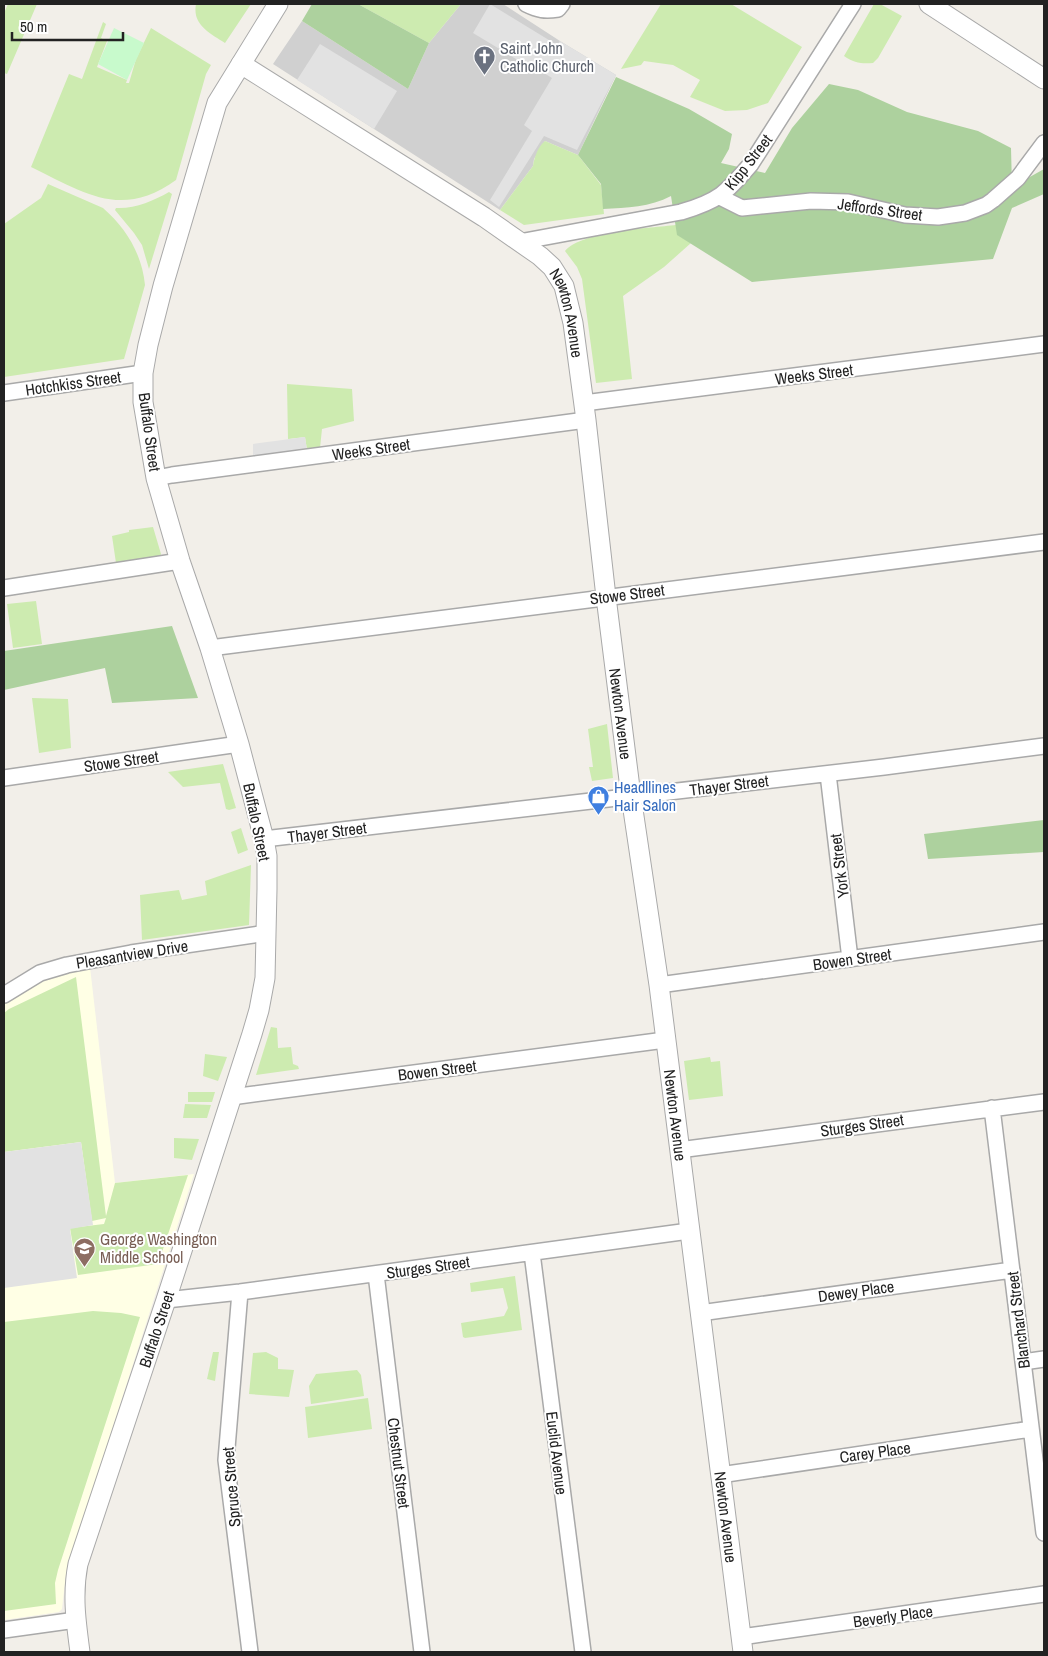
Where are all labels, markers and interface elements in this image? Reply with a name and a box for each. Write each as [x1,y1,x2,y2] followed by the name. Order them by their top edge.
[12,10,124,42] scale bar
[20,16,47,37] text: 50 m
[500,37,594,77] place label: Saint John Catholic Church
[472,45,496,76] church icon: Saint John Catholic Church
[719,129,777,195] street label: Kipp Street
[836,192,924,226] street label: Jeffords Street
[545,264,589,359] street label: Newton Avenue
[774,358,855,390] street label: Weeks Street
[24,365,123,401] street label: Hotchkiss Street
[134,391,166,473] street label: Buffalo Street
[331,433,412,465] street label: Weeks Street
[588,578,666,609] street label: Stowe Street
[604,667,637,761] street label: Newton Avenue
[82,745,160,777] street label: Stowe Street
[688,769,770,801] street label: Thayer Street
[614,776,676,816] place label: Headllines Hair Salon
[238,781,276,863] street label: Buffalo Street
[586,784,610,815] shop icon: Headllines Hair Salon
[286,816,368,848] street label: Thayer Street
[824,832,854,899] street label: York Street
[74,934,190,974] street label: Pleasantview Drive
[811,943,893,975] street label: Bowen Street
[397,1054,478,1086] street label: Bowen Street
[659,1068,692,1162] street label: Newton Avenue
[819,1108,905,1142] street label: Sturges Street
[100,1228,217,1268] place label: George Washington Middle School
[72,1236,96,1267] school or university icon: George Washington Middle School
[385,1250,471,1284] street label: Sturges Street
[1001,1270,1035,1370] street label: Blanchard Street
[817,1275,895,1307] street label: Dewey Place
[133,1288,179,1370] street label: Buffalo Street
[541,1410,573,1496] street label: Euclid Avenue
[383,1416,416,1510] street label: Chestnut Street
[838,1436,912,1468] street label: Carey Place
[217,1446,245,1528] street label: Spruce Street
[709,1470,743,1564] street label: Newton Avenue
[852,1600,934,1632] street label: Beverly Place

